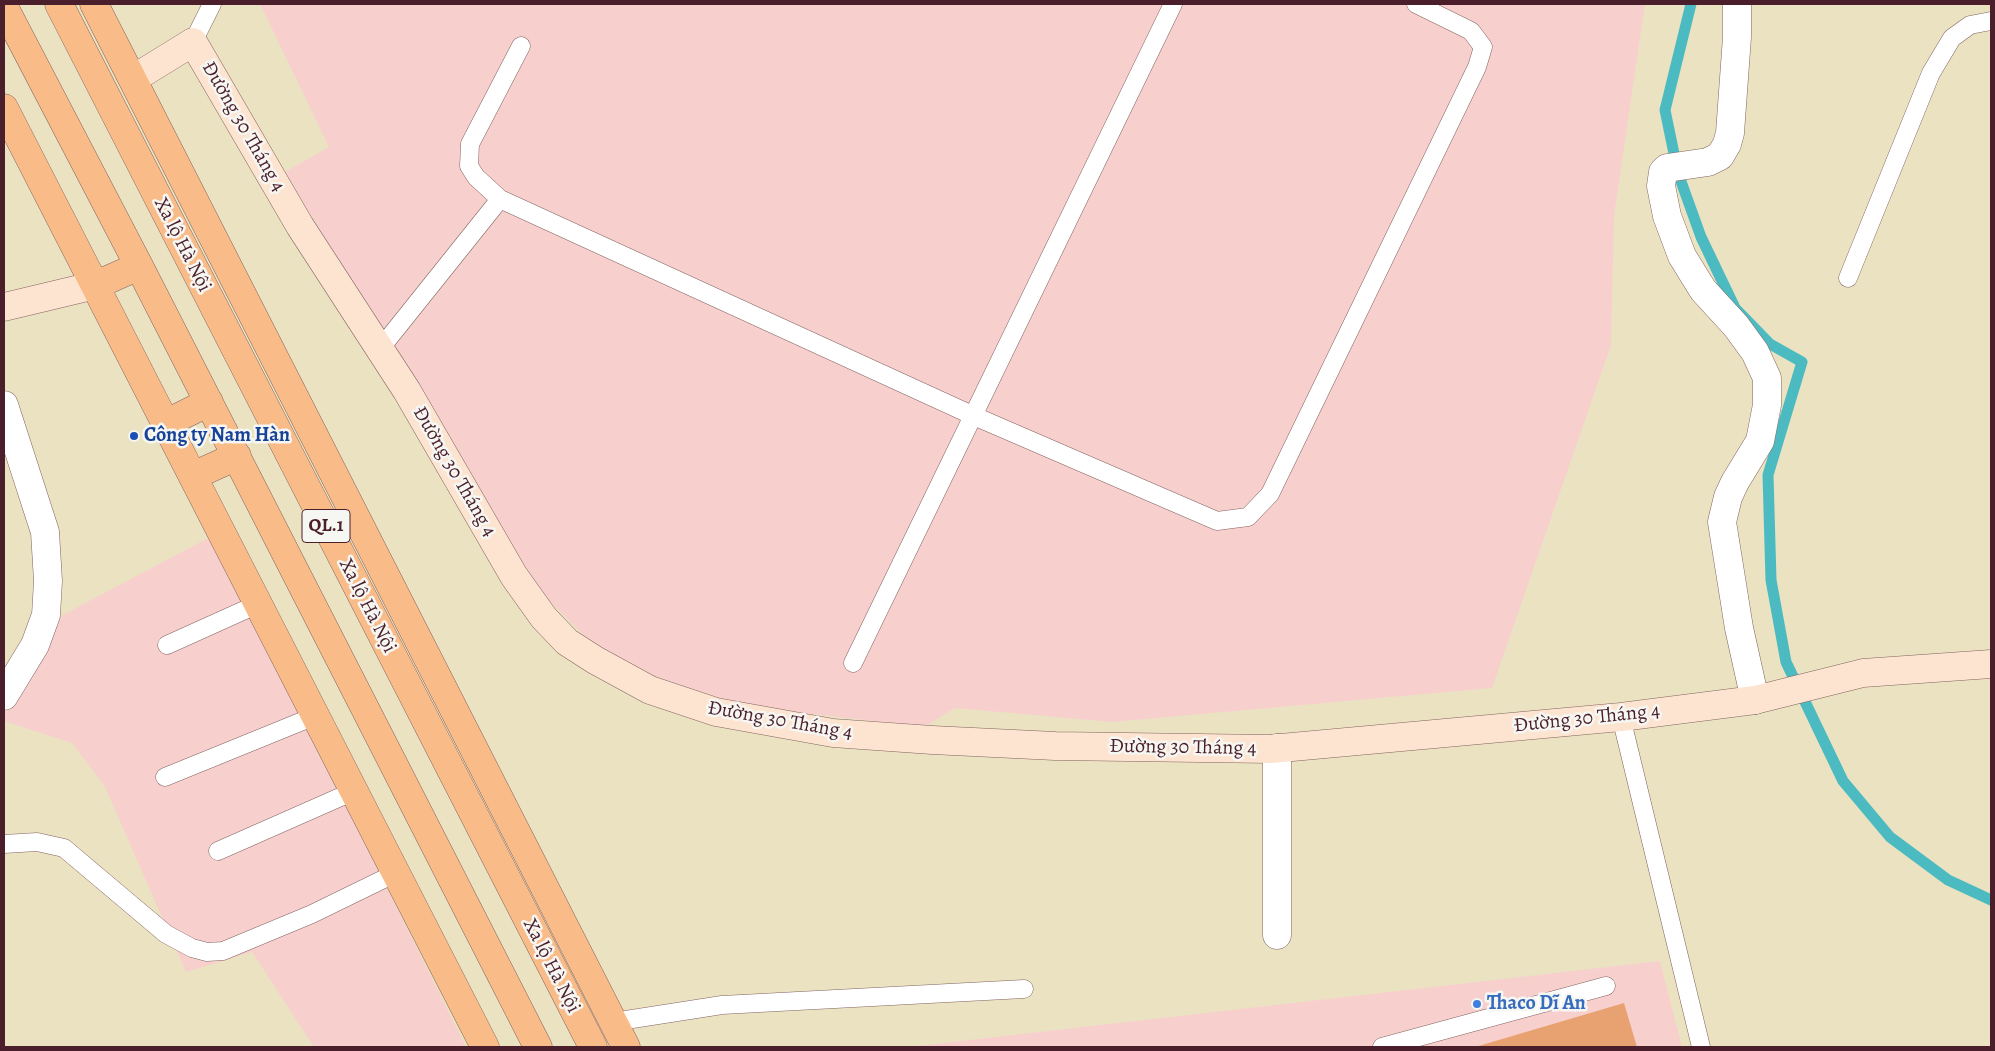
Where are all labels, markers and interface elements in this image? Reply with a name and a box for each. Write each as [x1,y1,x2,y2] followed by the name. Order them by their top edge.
[196,58,290,196] street label: Đường 30 Tháng 4
[148,194,216,296] street label: Xa lộ Hà Nội
[407,403,501,541] street label: Đường 30 Tháng 4
[144,424,290,448] place label: Công ty Nam Hàn
[128,430,140,442] marker: Công ty Nam Hàn
[302,510,350,542] road number: QL.1
[333,555,401,657] street label: Xa lộ Hà Nội
[706,696,854,746] street label: Đường 30 Tháng 4
[1513,699,1661,739] street label: Đường 30 Tháng 4
[1109,735,1257,761] street label: Đường 30 Tháng 4
[517,915,585,1017] street label: Xa lộ Hà Nội
[1487,992,1586,1016] place label: Thaco Dĩ An
[1471,998,1483,1010] marker: Thaco Dĩ An

